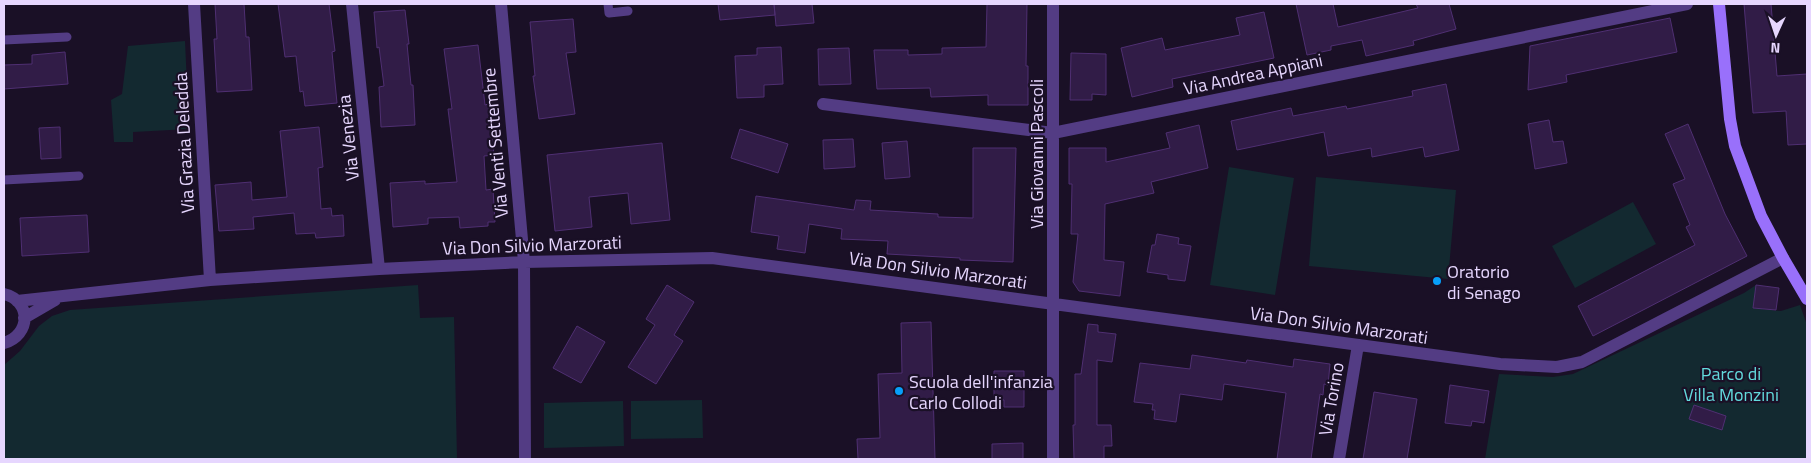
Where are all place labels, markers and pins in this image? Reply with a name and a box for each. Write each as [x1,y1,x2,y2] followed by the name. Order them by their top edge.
[1447,258,1521,306] place label: Oratorio di Senago
[1431,275,1443,287] marker: Oratorio di Senago
[909,368,1053,416] place label: Scuola dell'infanzia Carlo Collodi
[893,385,905,397] marker: Scuola dell'infanzia Carlo Collodi

